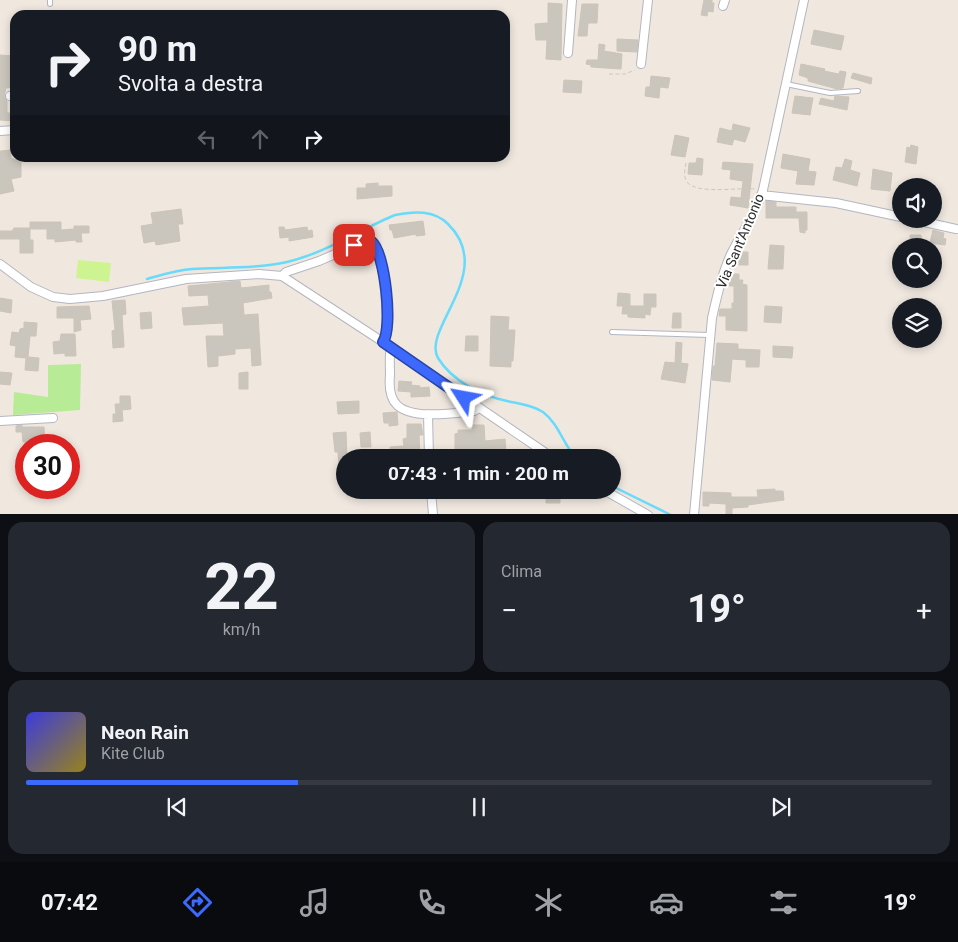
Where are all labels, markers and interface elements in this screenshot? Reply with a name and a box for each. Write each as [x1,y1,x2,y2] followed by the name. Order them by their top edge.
[118,29,197,70] text: 90 m
[35,30,100,95] icon: right
[118,71,263,96] text: Svolta a destra
[193,125,221,153] icon: left
[246,125,274,153] icon: ahead
[299,125,327,153] icon: right
[892,178,942,348] map controls
[892,178,942,228] button: sound
[713,191,767,291] street label: Via Sant'Antonio
[333,224,375,266] pin
[340,231,368,259] icon: arrive
[892,238,942,288] button: search
[892,298,942,348] button: layers
[437,371,489,423] position arrow
[15,434,80,499] speed limit sign: 30
[388,462,569,485] text: 07:43 · 1 min · 200 m
[204,549,279,625] text: 22
[501,562,542,581] text: Clima
[687,587,746,631] text: 19°
[501,594,517,627] text: −
[916,594,932,627] text: +
[223,620,260,639] text: km/h
[101,721,189,744] text: Neon Rain
[101,744,165,763] text: Kite Club
[163,793,191,821] icon: previous
[465,793,493,821] icon: pause
[767,793,795,821] icon: next
[180,885,215,920] icon: directions
[297,885,332,920] icon: music
[414,885,449,920] icon: phone
[531,885,566,920] icon: climate
[649,885,684,920] icon: car
[766,885,801,920] icon: filters
[41,890,98,915] text: 07:42
[883,890,917,915] text: 19°

